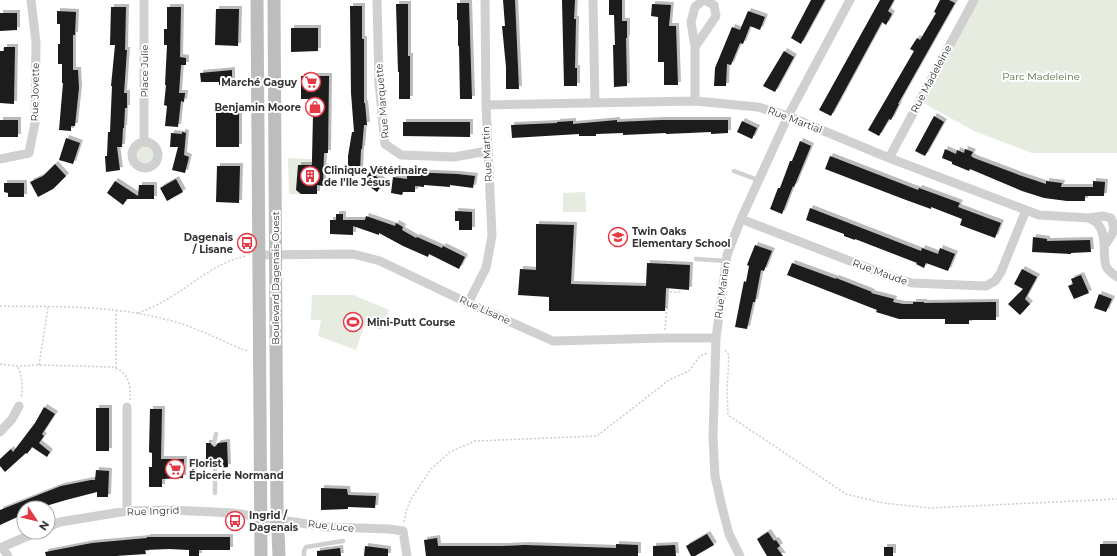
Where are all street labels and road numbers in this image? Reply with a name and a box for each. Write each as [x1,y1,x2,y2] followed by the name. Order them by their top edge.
[908,43,954,115] street label: Rue Madeleine
[138,44,151,98] street label: Place Julie
[28,62,42,122] street label: Rue Jovette
[372,63,392,139] street label: Rue Marquette
[766,104,824,136] street label: Rue Martial
[479,126,495,182] street label: Rue Martin
[269,211,282,345] street label: Boulevard Dagenais Ouest
[851,256,909,288] street label: Rue Maude
[712,261,732,319] street label: Rue Marian
[457,293,513,327] street label: Rue Lisane
[126,504,180,518] street label: Rue Ingrid
[307,517,355,535] street label: Rue Luce

